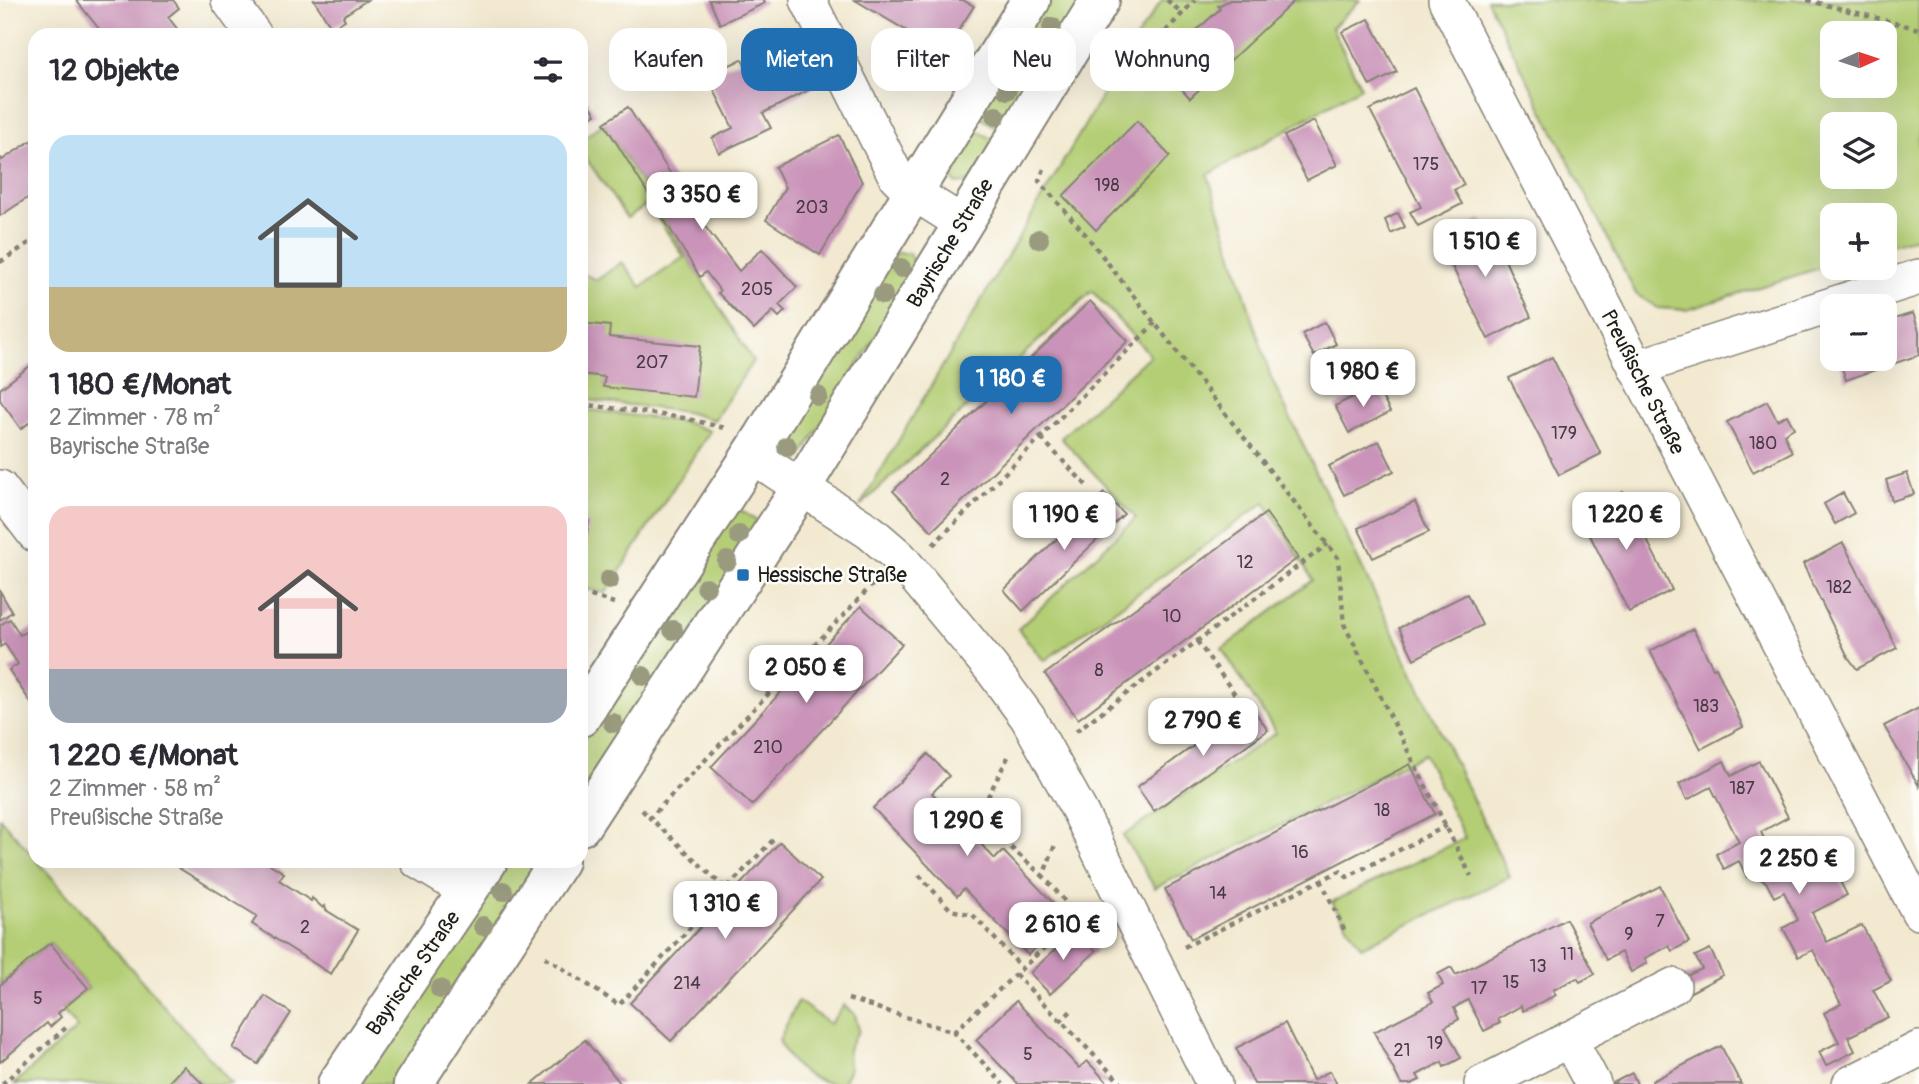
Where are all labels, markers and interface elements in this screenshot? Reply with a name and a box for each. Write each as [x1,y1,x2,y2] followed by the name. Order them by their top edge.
[1820,21,1897,98] north arrow
[1820,21,1897,371] map controls
[609,28,727,91] chip: Kaufen
[741,28,857,91] chip: Mieten
[871,28,974,91] chip: Filter
[988,28,1076,91] chip: Neu
[1090,28,1234,91] chip: Wohnung
[529,51,567,89] icon: filters
[49,52,179,89] text: 12 Objekte
[1820,112,1897,189] button: layers
[1413,153,1439,176] house number: 175
[637,173,767,232] pin: 3 350 €
[901,173,1000,313] street label: Bayrische Straße
[1094,174,1120,197] house number: 198
[245,180,371,306] icon: home
[662,180,742,209] text: 3 350 €
[796,196,828,219] house number: 203
[1820,203,1897,280] button: +
[1420,219,1550,279] pin: 1 510 €
[1449,227,1521,256] text: 1 510 €
[741,278,773,301] house number: 205
[1820,294,1897,371] button: −
[1594,305,1691,460] street label: Preußische Straße
[1298,350,1428,409] pin: 1 980 €
[636,351,668,374] house number: 207
[946,356,1076,416] pin: 1 180 €
[1326,357,1400,386] text: 1 980 €
[976,364,1046,393] text: 1 180 €
[49,366,231,403] text: 1 180 €/Monat
[49,403,221,432] text: 2 Zimmer · 78 m²
[1551,422,1577,445] house number: 179
[49,432,209,461] text: Bayrische Straße
[1749,432,1777,455] house number: 180
[940,468,950,491] house number: 2
[999,492,1129,552] pin: 1 190 €
[1561,492,1691,552] pin: 1 220 €
[1029,500,1099,529] text: 1 190 €
[1588,500,1664,529] text: 1 220 €
[245,551,371,677] icon: home
[1236,551,1254,574] house number: 12
[757,562,908,589] place label: Hessische Straße
[735,567,751,583] marker: Hessische Straße
[1826,576,1852,599] house number: 182
[1162,605,1182,628] house number: 10
[741,646,871,705] pin: 2 050 €
[765,653,847,682] text: 2 050 €
[1094,659,1104,682] house number: 8
[1693,695,1719,718] house number: 183
[1138,698,1268,758] pin: 2 790 €
[1164,706,1242,735] text: 2 790 €
[753,736,783,759] house number: 210
[49,737,238,774] text: 1 220 €/Monat
[49,774,221,803] text: 2 Zimmer · 58 m²
[1729,777,1755,800] house number: 187
[902,798,1032,858] pin: 1 290 €
[1374,799,1390,822] house number: 18
[49,803,223,832] text: Preußische Straße
[930,806,1004,835] text: 1 290 €
[1734,836,1864,896] pin: 2 250 €
[1291,841,1309,864] house number: 16
[1759,844,1839,873] text: 2 250 €
[660,881,790,941] pin: 1 310 €
[1209,882,1227,905] house number: 14
[689,889,761,918] text: 1 310 €
[998,902,1128,962] pin: 2 610 €
[360,905,467,1041] street label: Bayrische Straße
[1025,910,1101,939] text: 2 610 €
[1655,910,1665,933] house number: 7
[300,916,310,939] house number: 2
[1624,923,1634,946] house number: 9
[1560,943,1574,966] house number: 11
[1529,955,1547,978] house number: 13
[1503,971,1519,994] house number: 15
[673,972,701,995] house number: 214
[1471,977,1488,1000] house number: 17
[33,987,43,1010] house number: 5
[1427,1032,1443,1055] house number: 19
[1393,1039,1411,1062] house number: 21
[1023,1043,1033,1066] house number: 5

